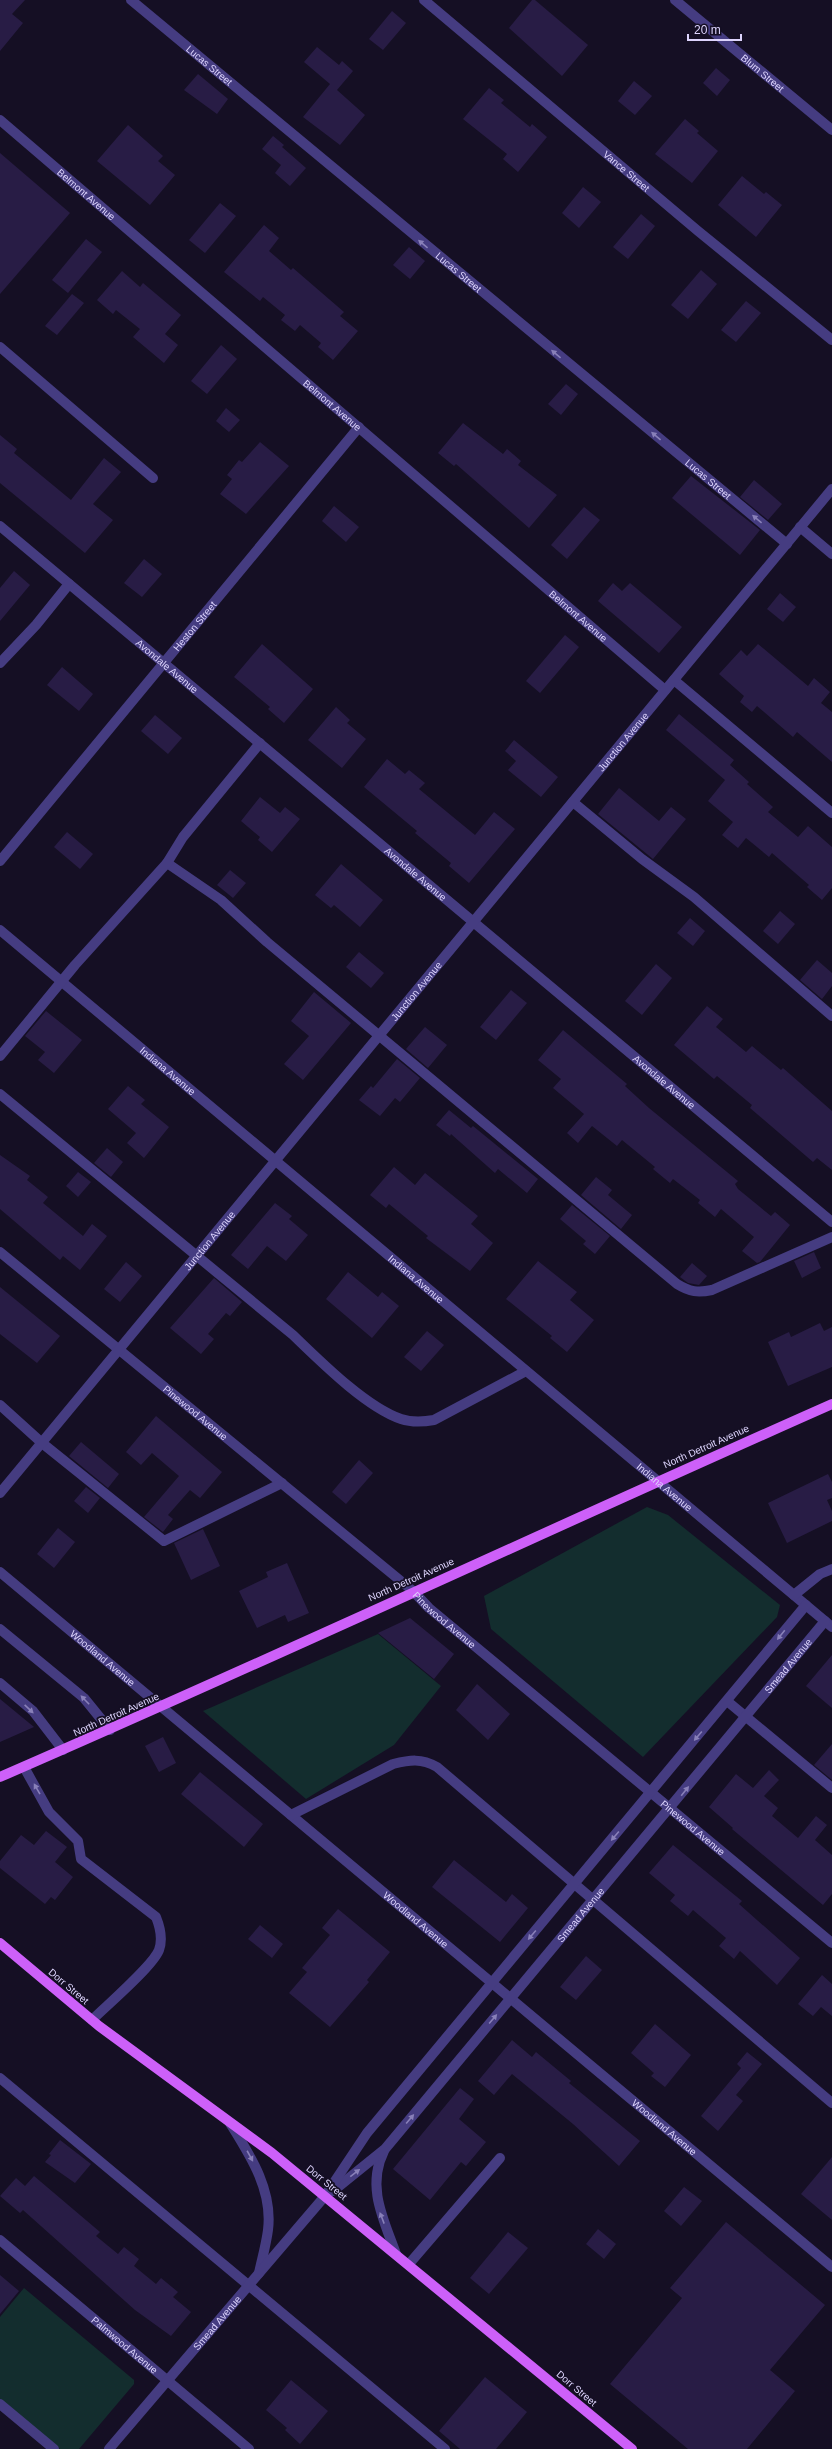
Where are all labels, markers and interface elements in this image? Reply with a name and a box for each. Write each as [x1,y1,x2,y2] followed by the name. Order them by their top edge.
[688,16,741,42] scale bar
[694,23,721,37] text: 20 m
[184,43,234,88] street label: Lucas Street
[739,52,786,94] street label: Blum Street
[601,149,652,194] street label: Vance Street
[55,167,118,223] street label: Belmont Avenue
[418,240,429,249] one-way arrow
[433,250,484,295] street label: Lucas Street
[551,349,561,358] one-way arrow
[301,378,364,434] street label: Belmont Avenue
[651,432,662,441] one-way arrow
[683,457,733,501] street label: Lucas Street
[751,515,762,524] one-way arrow
[547,588,610,644] street label: Belmont Avenue
[171,599,219,653] street label: Heston Street
[134,637,200,696] street label: Avondale Avenue
[596,710,651,774] street label: Junction Avenue
[382,845,449,904] street label: Avondale Avenue
[389,959,444,1023] street label: Junction Avenue
[138,1045,198,1098] street label: Indiana Avenue
[631,1053,698,1111] street label: Avondale Avenue
[182,1209,238,1272] street label: Junction Avenue
[386,1253,446,1306] street label: Indiana Avenue
[161,1383,230,1443] street label: Pinewood Avenue
[662,1422,751,1470] street label: North Detroit Avenue
[634,1461,695,1514] street label: Indiana Avenue
[367,1555,456,1603] street label: North Detroit Avenue
[410,1590,478,1651] street label: Pinewood Avenue
[68,1628,137,1689] street label: Woodland Avenue
[777,1630,785,1641] one-way arrow
[762,1636,814,1696] street label: Smead Avenue
[72,1690,161,1738] street label: North Detroit Avenue
[80,1695,90,1705] one-way arrow
[25,1704,34,1713] one-way arrow
[694,1730,703,1741] one-way arrow
[33,1783,40,1795] one-way arrow
[680,1786,689,1796] one-way arrow
[658,1798,727,1858] street label: Pinewood Avenue
[611,1830,619,1841] one-way arrow
[555,1885,607,1944] street label: Smead Avenue
[381,1890,451,1950] street label: Woodland Avenue
[527,1930,536,1941] one-way arrow
[46,1966,91,2006] street label: Dorr Street
[489,2014,498,2025] one-way arrow
[630,2097,699,2158] street label: Woodland Avenue
[406,2114,415,2125] one-way arrow
[247,2150,254,2162] one-way arrow
[304,2163,349,2202] street label: Dorr Street
[350,2169,361,2177] one-way arrow
[379,2211,385,2223] one-way arrow
[191,2293,244,2352] street label: Smead Avenue
[89,2314,160,2376] street label: Palmwood Avenue
[554,2368,599,2408] street label: Dorr Street

